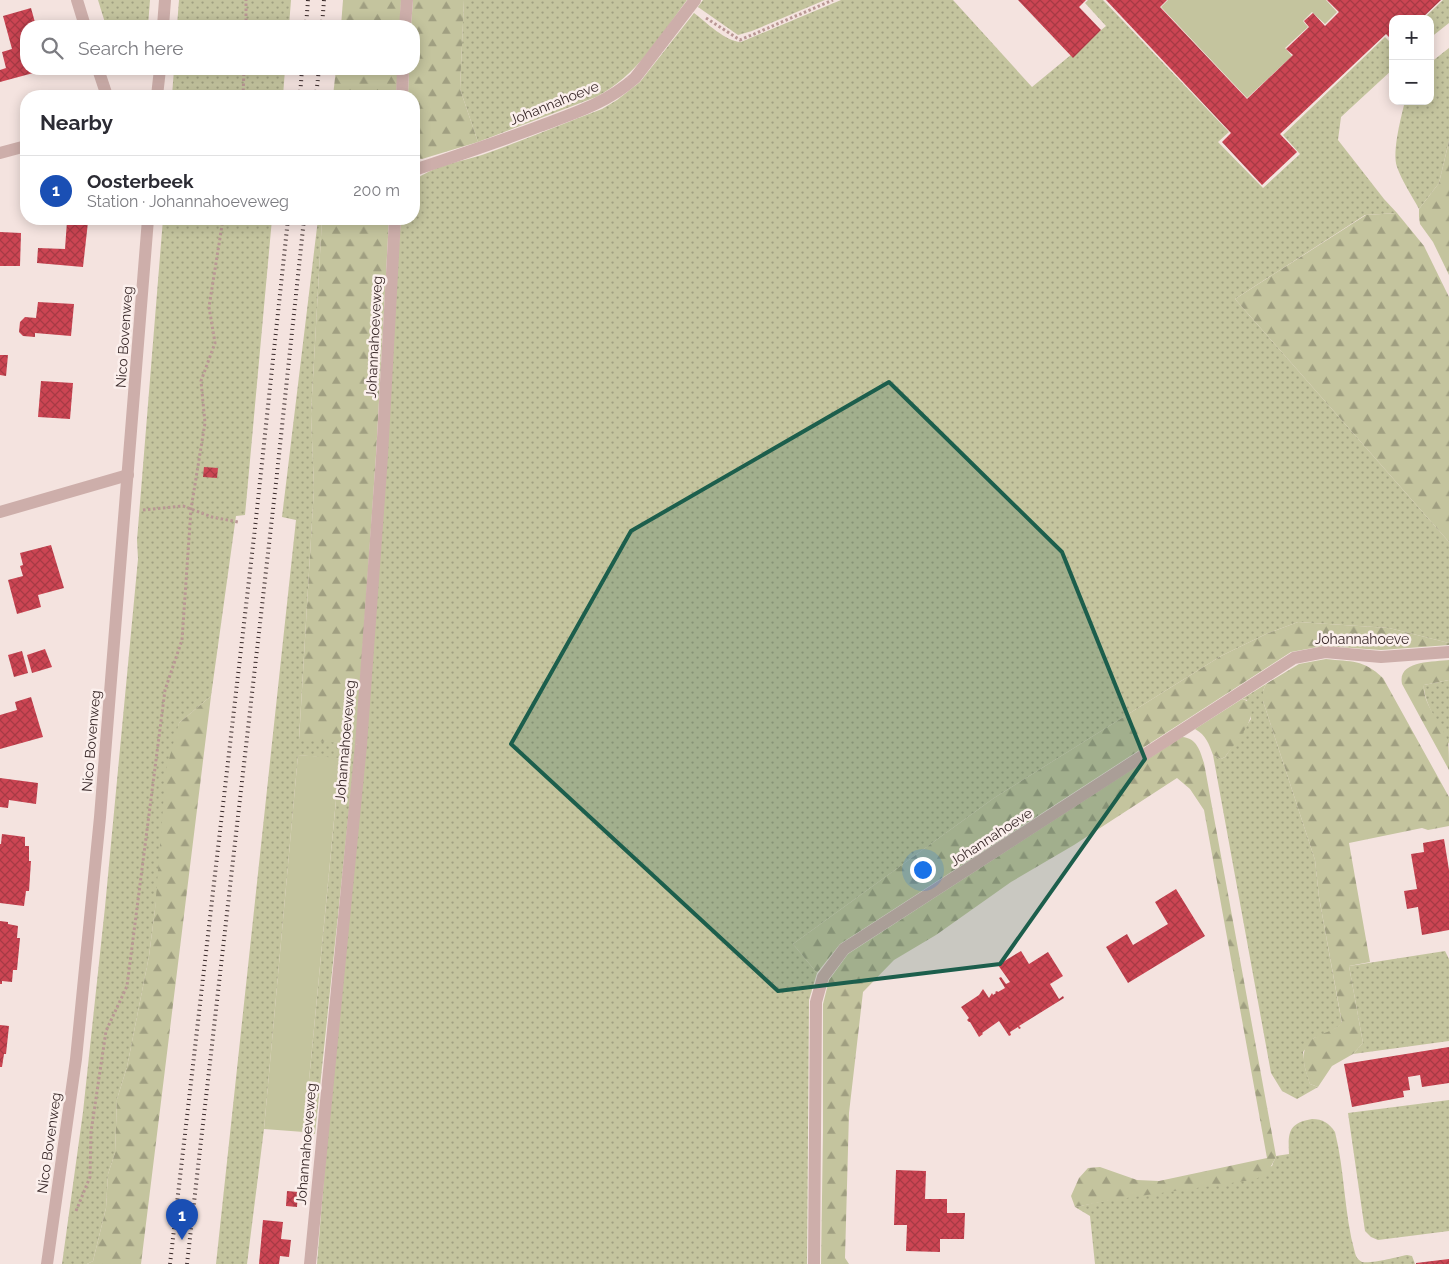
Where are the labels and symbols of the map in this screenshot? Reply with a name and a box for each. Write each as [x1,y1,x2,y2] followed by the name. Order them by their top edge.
[507,78,601,128] street label: Johannahoeve
[363,275,385,399] street label: Johannahoeveweg
[112,285,136,389] street label: Nico Bovenweg
[1315,631,1409,647] street label: Johannahoeve
[332,679,358,803] street label: Johannahoeveweg
[79,689,103,793] street label: Nico Bovenweg
[947,805,1035,869] street label: Johannahoeve
[910,857,936,883] your location
[293,1082,319,1206] street label: Johannahoeveweg
[34,1091,64,1195] street label: Nico Bovenweg
[166,1199,198,1240] pin: 1

